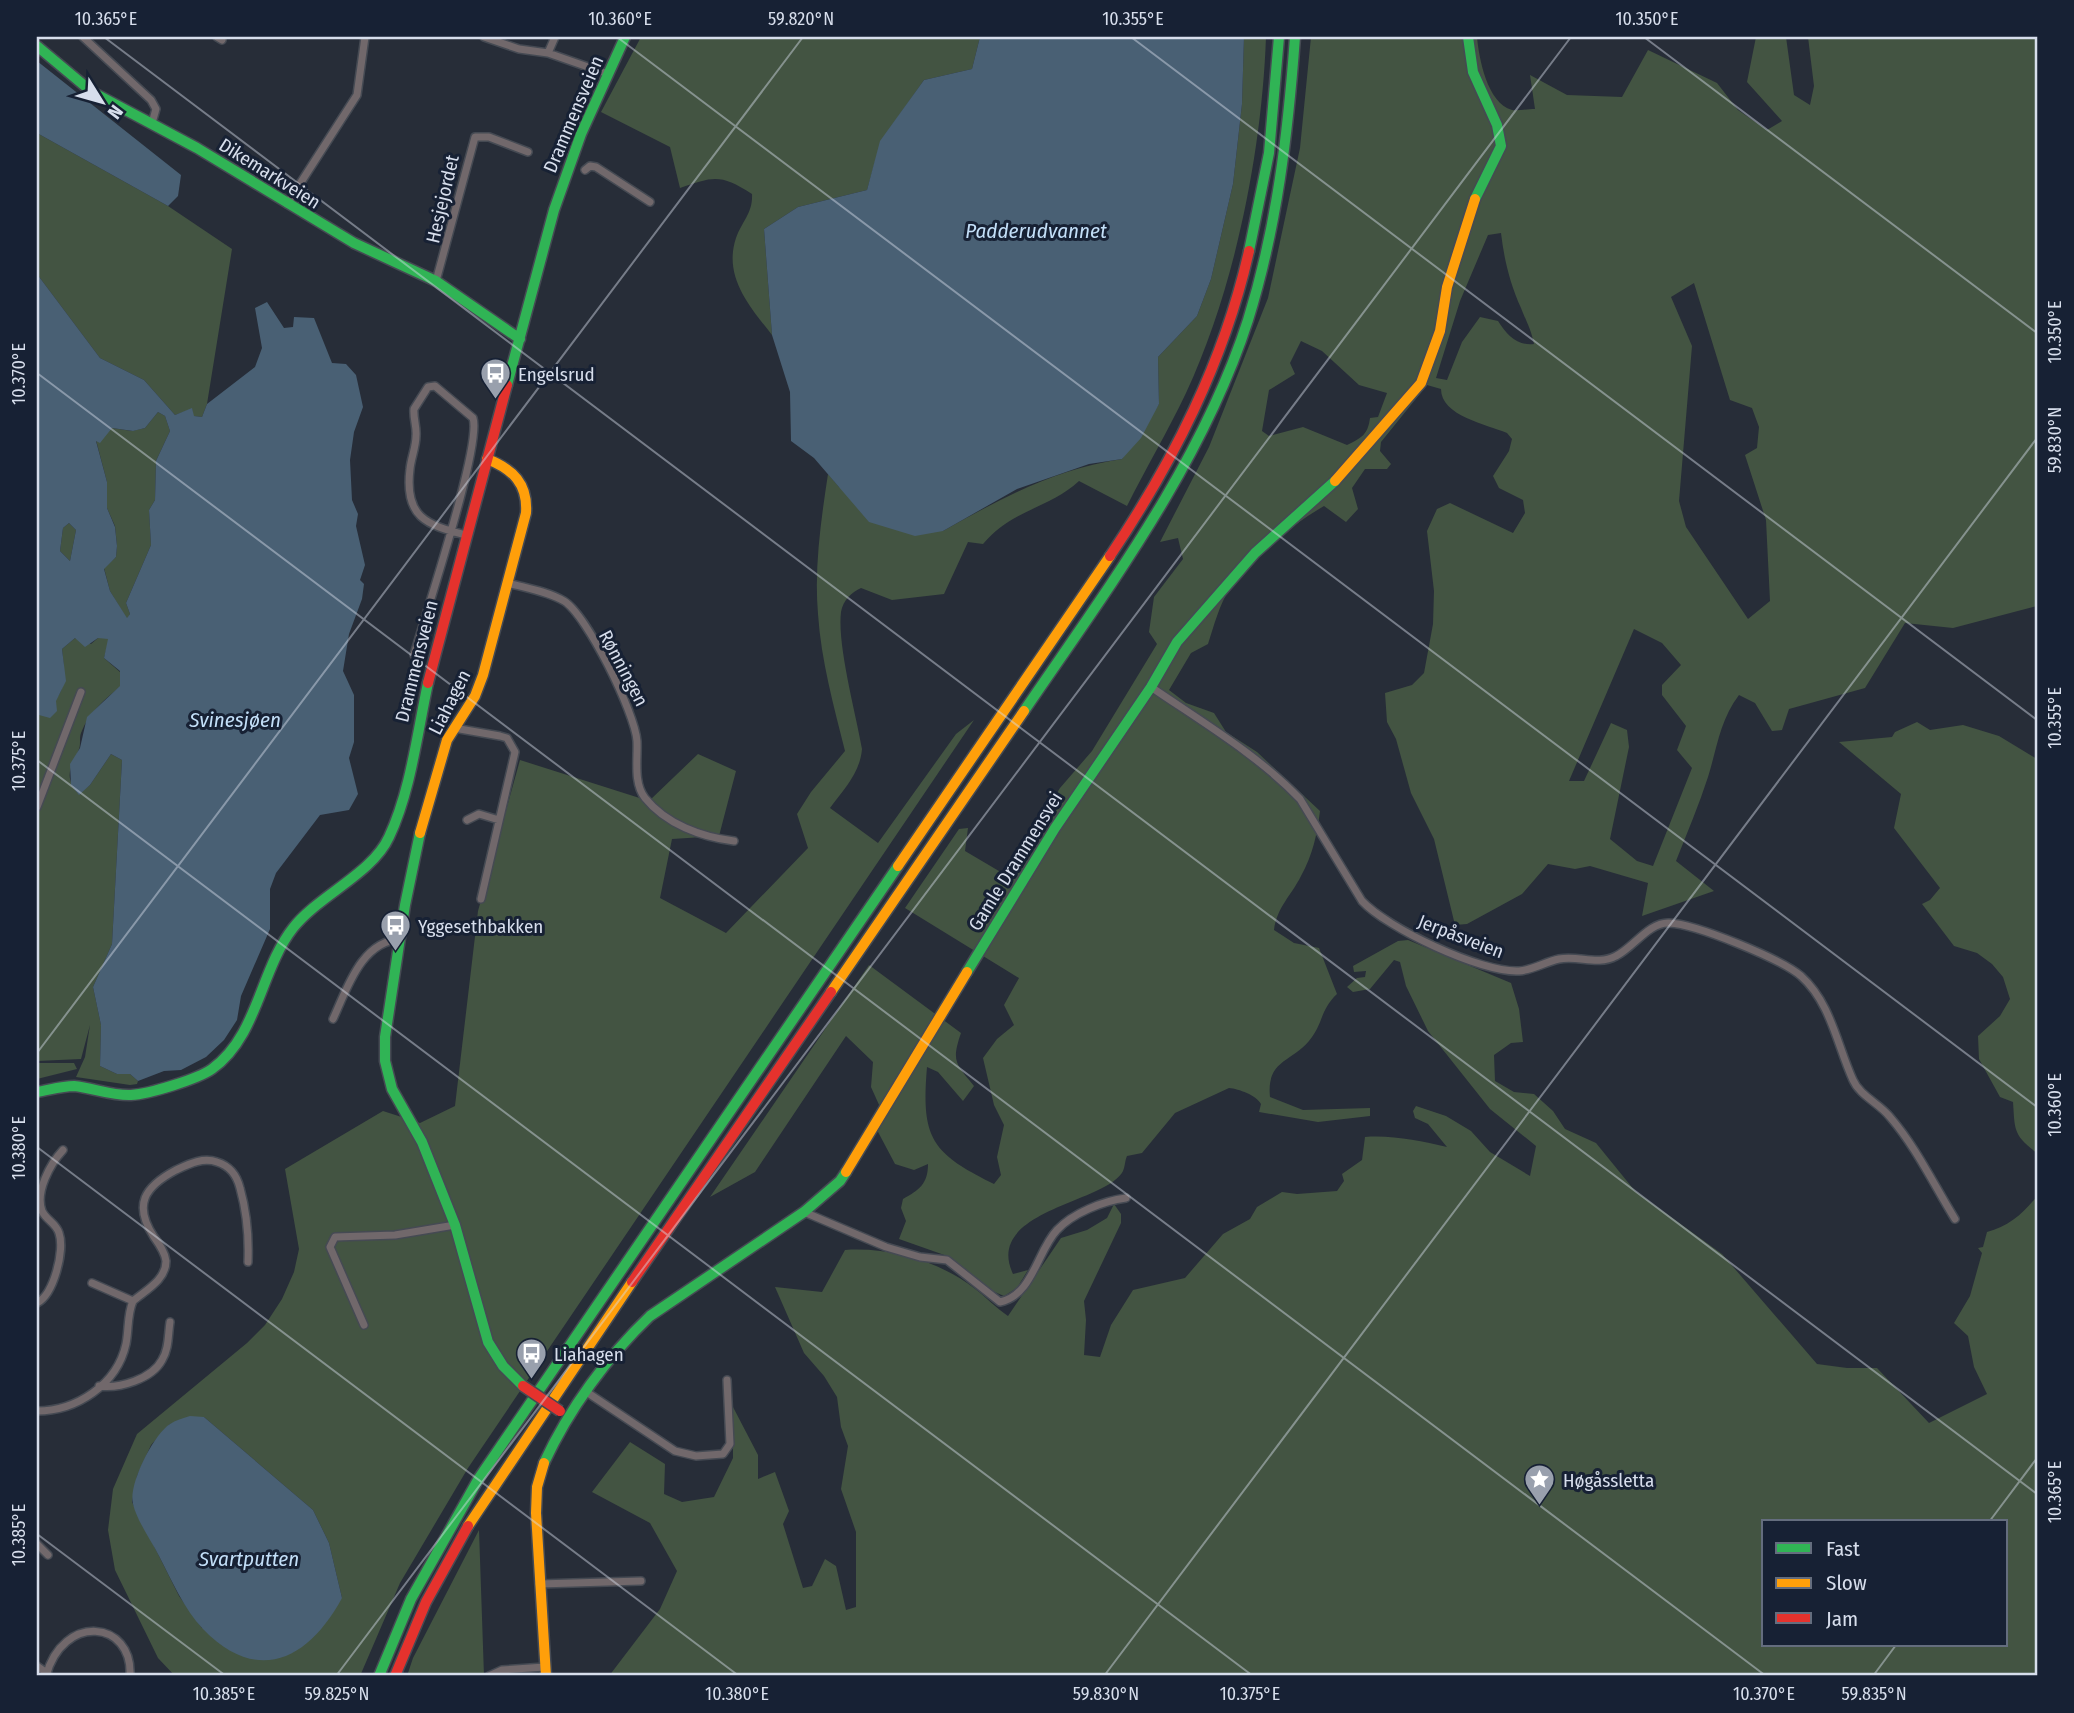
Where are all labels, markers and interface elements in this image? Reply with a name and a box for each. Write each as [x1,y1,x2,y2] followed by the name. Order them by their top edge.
[75,8,137,30] text: 10.365°E
[588,8,652,30] text: 10.360°E
[768,8,834,30] text: 59.820°N
[1102,8,1164,30] text: 10.355°E
[1615,8,1679,30] text: 10.350°E
[538,52,608,176] street label: Drammensveien
[66,66,136,136] north arrow
[103,100,128,123] text: N
[215,133,325,214] street label: Dikemarkveien
[421,152,464,245] street label: Hesjejordet
[965,218,1107,244] water label: Padderudvannet
[2044,300,2066,364] text: 10.350°E
[8,343,30,405] text: 10.370°E
[478,357,512,401] bus stop icon: Engelsrud
[518,363,595,386] place label: Engelsrud
[2044,407,2066,473] text: 59.830°N
[390,598,443,724] street label: Drammensveien
[594,626,653,710] street label: Rønningen
[423,666,476,738] street label: Liahagen
[2044,687,2066,749] text: 10.355°E
[188,707,281,733] water label: Svinesjøen
[8,731,30,791] text: 10.375°E
[964,788,1067,935] street label: Gamle Drammensvei
[378,909,412,953] bus stop icon: Yggesethbakken
[1415,910,1507,963] street label: Jerpåsveien
[418,915,543,938] place label: Yggesethbakken
[2044,1073,2066,1137] text: 10.360°E
[8,1116,30,1180] text: 10.380°E
[514,1337,548,1381] bus stop icon: Liahagen
[554,1343,624,1366] place label: Liahagen
[2044,1461,2066,1523] text: 10.365°E
[1523,1463,1557,1507] place icon: Høgåssletta
[1563,1469,1654,1492] place label: Høgåssletta
[8,1504,30,1566] text: 10.385°E
[1762,1520,2008,1646] legend
[1826,1536,1860,1562] text: Fast
[198,1546,299,1572] water label: Svartputten
[1826,1570,1867,1596] text: Slow
[1826,1606,1858,1632] text: Jam
[193,1683,255,1705] text: 10.385°E
[305,1683,369,1705] text: 59.825°N
[705,1683,769,1705] text: 10.380°E
[1073,1683,1139,1705] text: 59.830°N
[1220,1683,1280,1705] text: 10.375°E
[1733,1683,1795,1705] text: 10.370°E
[1841,1683,1907,1705] text: 59.835°N

